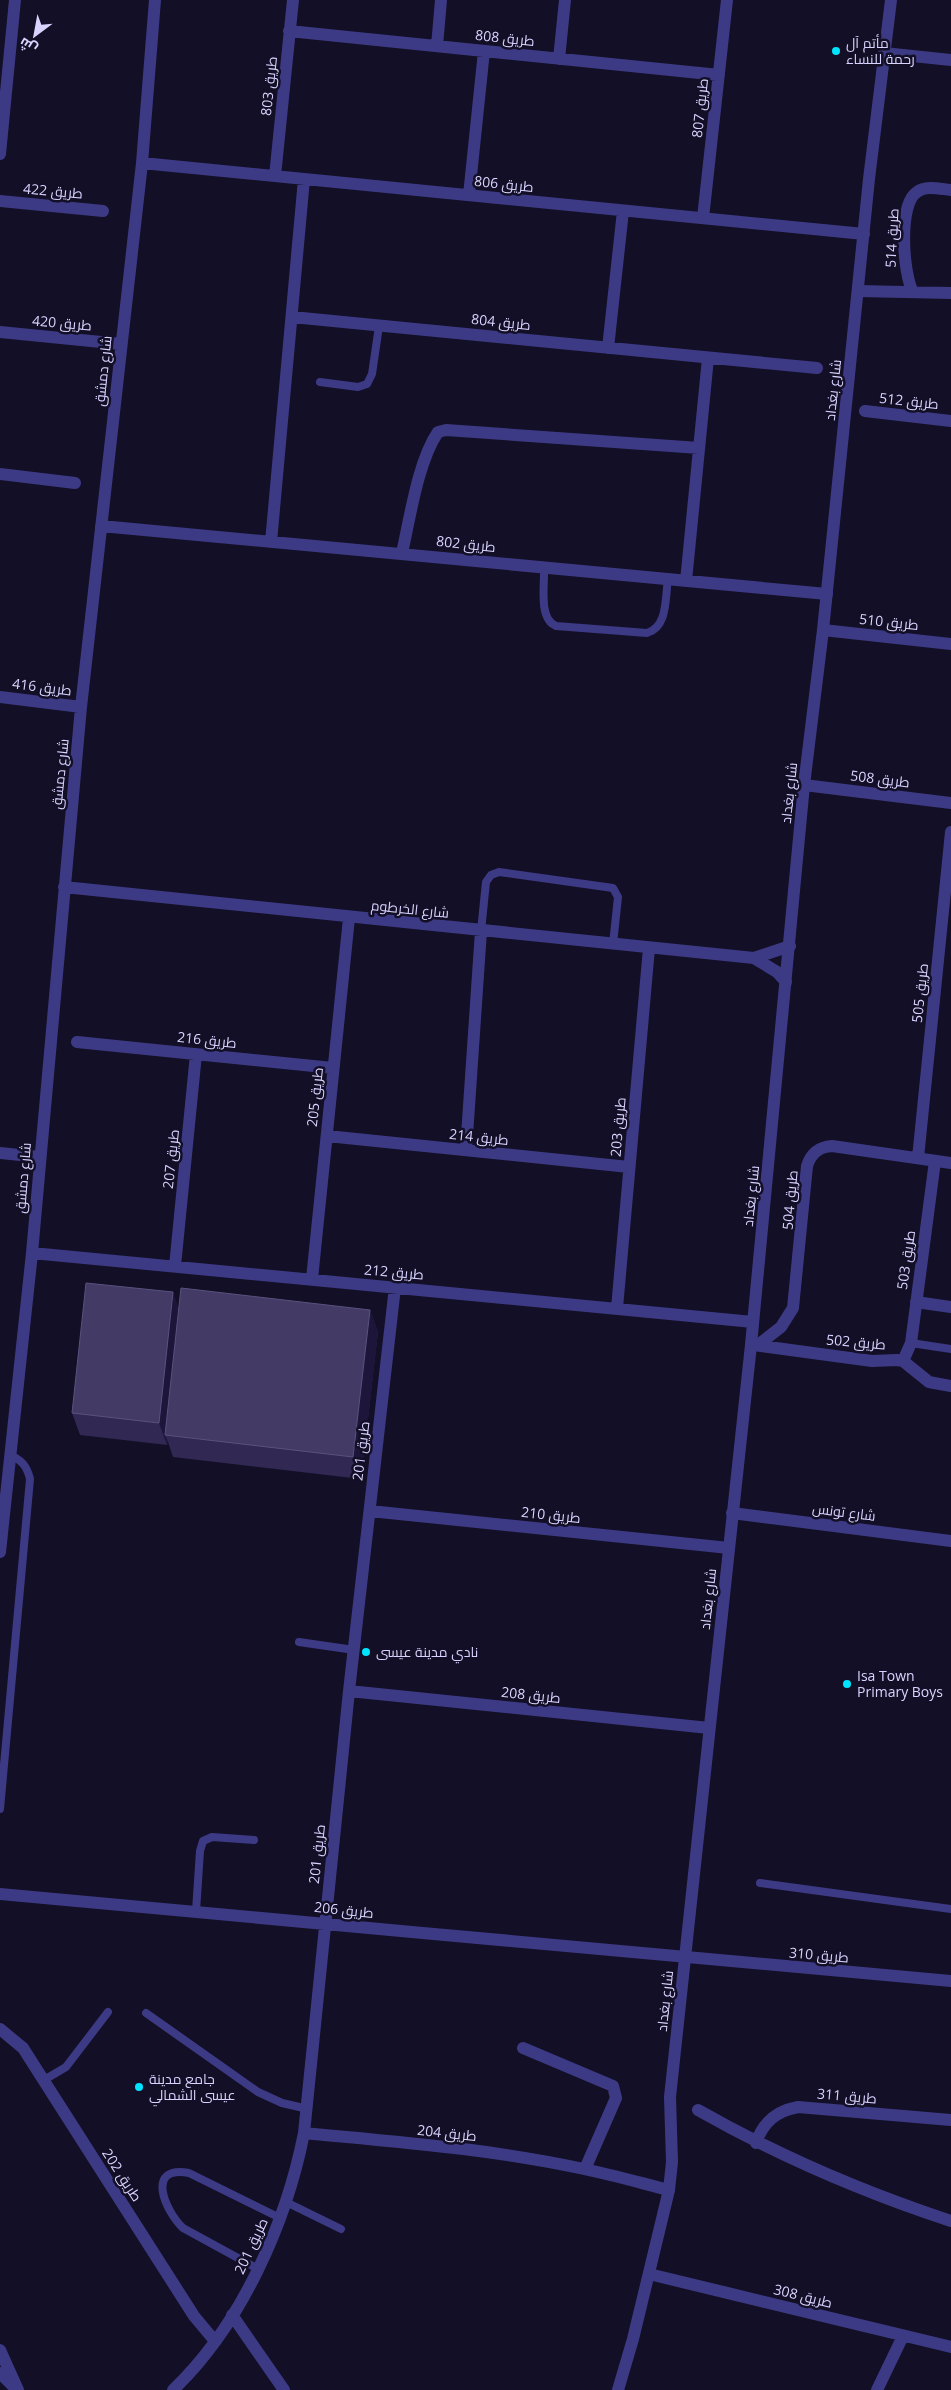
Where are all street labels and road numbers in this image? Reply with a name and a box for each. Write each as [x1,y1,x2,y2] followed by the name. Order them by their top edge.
[474,25,536,50] street label: طريق 808
[256,55,281,117] street label: طريق 803
[687,77,712,139] street label: طريق 807
[473,171,535,196] street label: طريق 806
[23,178,84,203] street label: طريق 422
[880,208,903,268] street label: طريق 514
[470,309,532,334] street label: طريق 804
[32,310,93,335] street label: طريق 420
[89,335,116,407] street label: شارع دمشق
[820,358,845,421] street label: شارع بغداد
[878,388,940,413] street label: طريق 512
[435,531,497,556] street label: طريق 802
[858,609,920,634] street label: طريق 510
[11,673,73,700] street label: طريق 416
[46,738,73,810] street label: شارع دمشق
[776,761,801,824] street label: شارع بغداد
[849,765,911,792] street label: طريق 508
[370,895,450,923] street label: شارع الخرطوم
[907,962,932,1024] street label: طريق 505
[176,1027,238,1052] street label: طريق 216
[302,1066,327,1128] street label: طريق 205
[605,1096,630,1157] street label: طريق 203
[448,1124,510,1149] street label: طريق 214
[158,1128,183,1190] street label: طريق 207
[10,1142,35,1214] street label: شارع دمشق
[738,1164,763,1227] street label: شارع بغداد
[777,1169,802,1230] street label: طريق 504
[892,1229,919,1291] street label: طريق 503
[364,1259,425,1284] street label: طريق 212
[826,1329,887,1354] street label: طريق 502
[347,1420,374,1482] street label: طريق 201
[811,1498,877,1525] street label: شارع تونس
[520,1502,582,1527] street label: طريق 210
[695,1567,720,1630] street label: شارع بغداد
[500,1682,562,1707] street label: طريق 208
[304,1823,329,1885] street label: طريق 201
[313,1897,375,1922] street label: طريق 206
[789,1942,850,1967] street label: طريق 310
[652,1969,677,2032] street label: شارع بغداد
[817,2083,878,2108] street label: طريق 311
[416,2120,478,2145] street label: طريق 204
[98,2145,147,2205] street label: طريق 202
[229,2215,272,2277] street label: طريق 201
[772,2279,834,2312] street label: طريق 308

